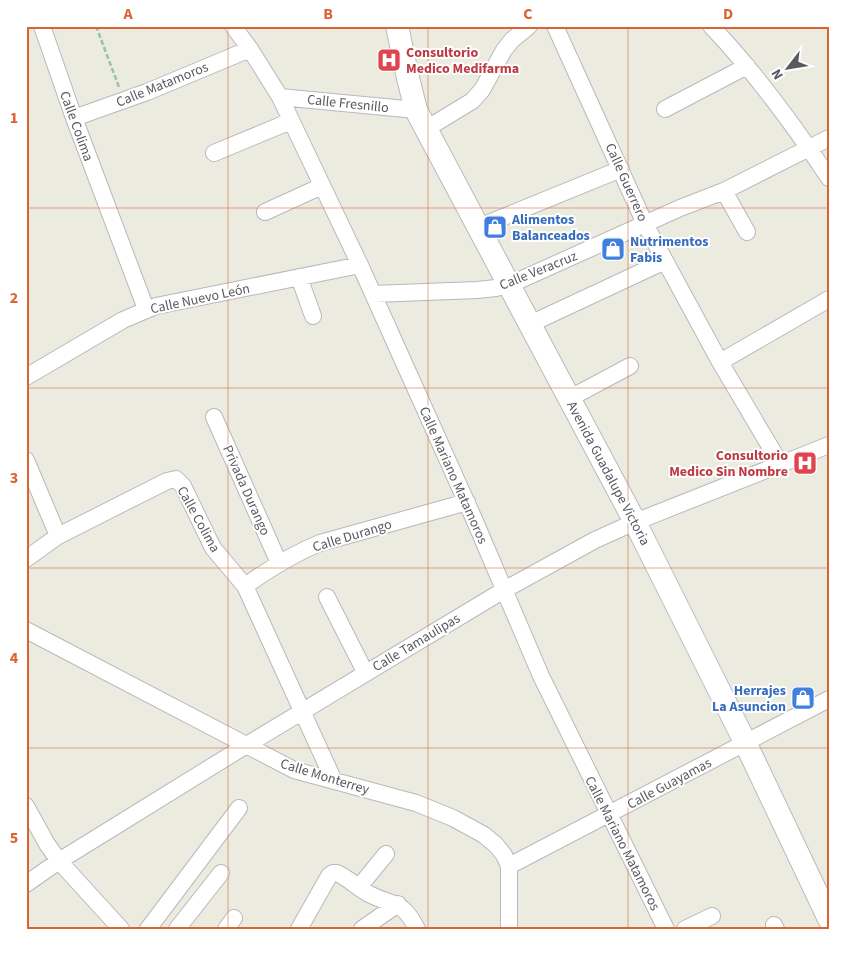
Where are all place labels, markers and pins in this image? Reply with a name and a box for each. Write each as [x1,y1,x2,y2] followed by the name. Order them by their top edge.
[406,43,519,79] place label: Consultorio Medico Medifarma
[376,47,402,73] hospital icon: Consultorio Medico Medifarma
[511,210,590,246] place label: Alimentos Balanceados
[482,214,508,240] shop icon: Alimentos Balanceados
[630,232,708,268] place label: Nutrimentos Fabis
[600,236,626,262] shop icon: Nutrimentos Fabis
[669,446,788,482] place label: Consultorio Medico Sin Nombre
[792,450,818,476] hospital icon: Consultorio Medico Sin Nombre
[712,681,786,717] place label: Herrajes La Asuncion
[790,685,816,711] shop icon: Herrajes La Asuncion

